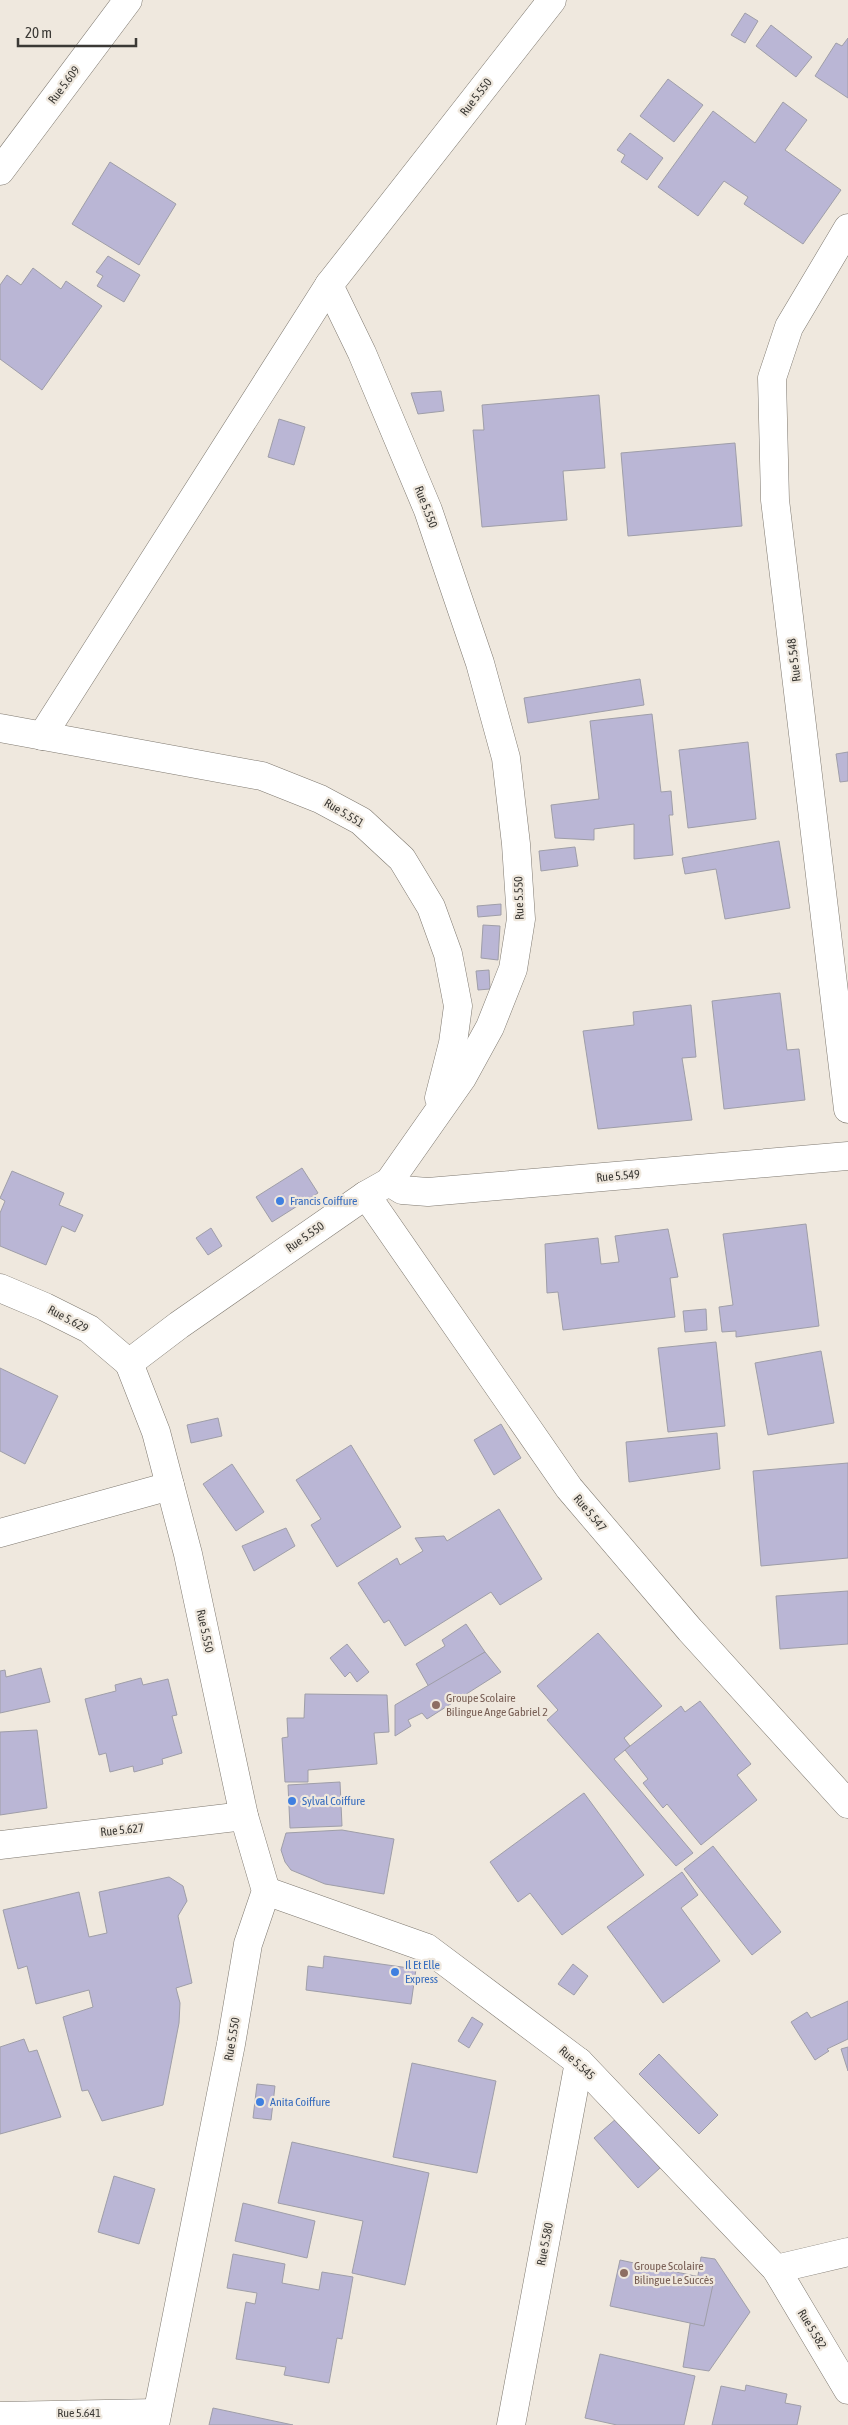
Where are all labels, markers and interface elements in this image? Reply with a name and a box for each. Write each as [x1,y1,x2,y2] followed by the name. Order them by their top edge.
[18,15,135,47] scale bar
[25,24,52,41] text: 20 m
[45,63,83,107] street label: Rue 5.609
[457,75,495,118] street label: Rue 5.550
[412,484,440,530] street label: Rue 5.550
[784,637,804,682] street label: Rue 5.548
[322,796,367,830] street label: Rue 5.551
[511,876,527,920] street label: Rue 5.550
[596,1167,641,1185] street label: Rue 5.549
[290,1194,357,1208] place label: Francis Coiffure
[274,1195,286,1207] marker: Francis Coiffure
[283,1219,327,1255] street label: Rue 5.550
[45,1303,91,1336] street label: Rue 5.629
[571,1492,610,1534] street label: Rue 5.547
[194,1608,216,1654] street label: Rue 5.550
[446,1691,548,1719] place label: Groupe Scolaire Bilingue Ange Gabriel 2
[430,1699,442,1711] marker: Groupe Scolaire Bilingue Ange Gabriel 2
[302,1794,365,1808] place label: Sylval Coiffure
[286,1795,298,1807] marker: Sylval Coiffure
[100,1821,145,1839] street label: Rue 5.627
[405,1958,440,1986] place label: Il Et Elle Express
[389,1966,401,1978] marker: Il Et Elle Express
[221,2016,243,2062] street label: Rue 5.550
[556,2043,598,2083] street label: Rue 5.545
[270,2095,330,2109] place label: Anita Coiffure
[254,2096,266,2108] marker: Anita Coiffure
[534,2221,556,2267] street label: Rue 5.580
[634,2259,713,2287] place label: Groupe Scolaire Bilingue Le Succès
[618,2267,630,2279] marker: Groupe Scolaire Bilingue Le Succès
[795,2307,829,2351] street label: Rue 5.582
[57,2406,101,2420] street label: Rue 5.641

